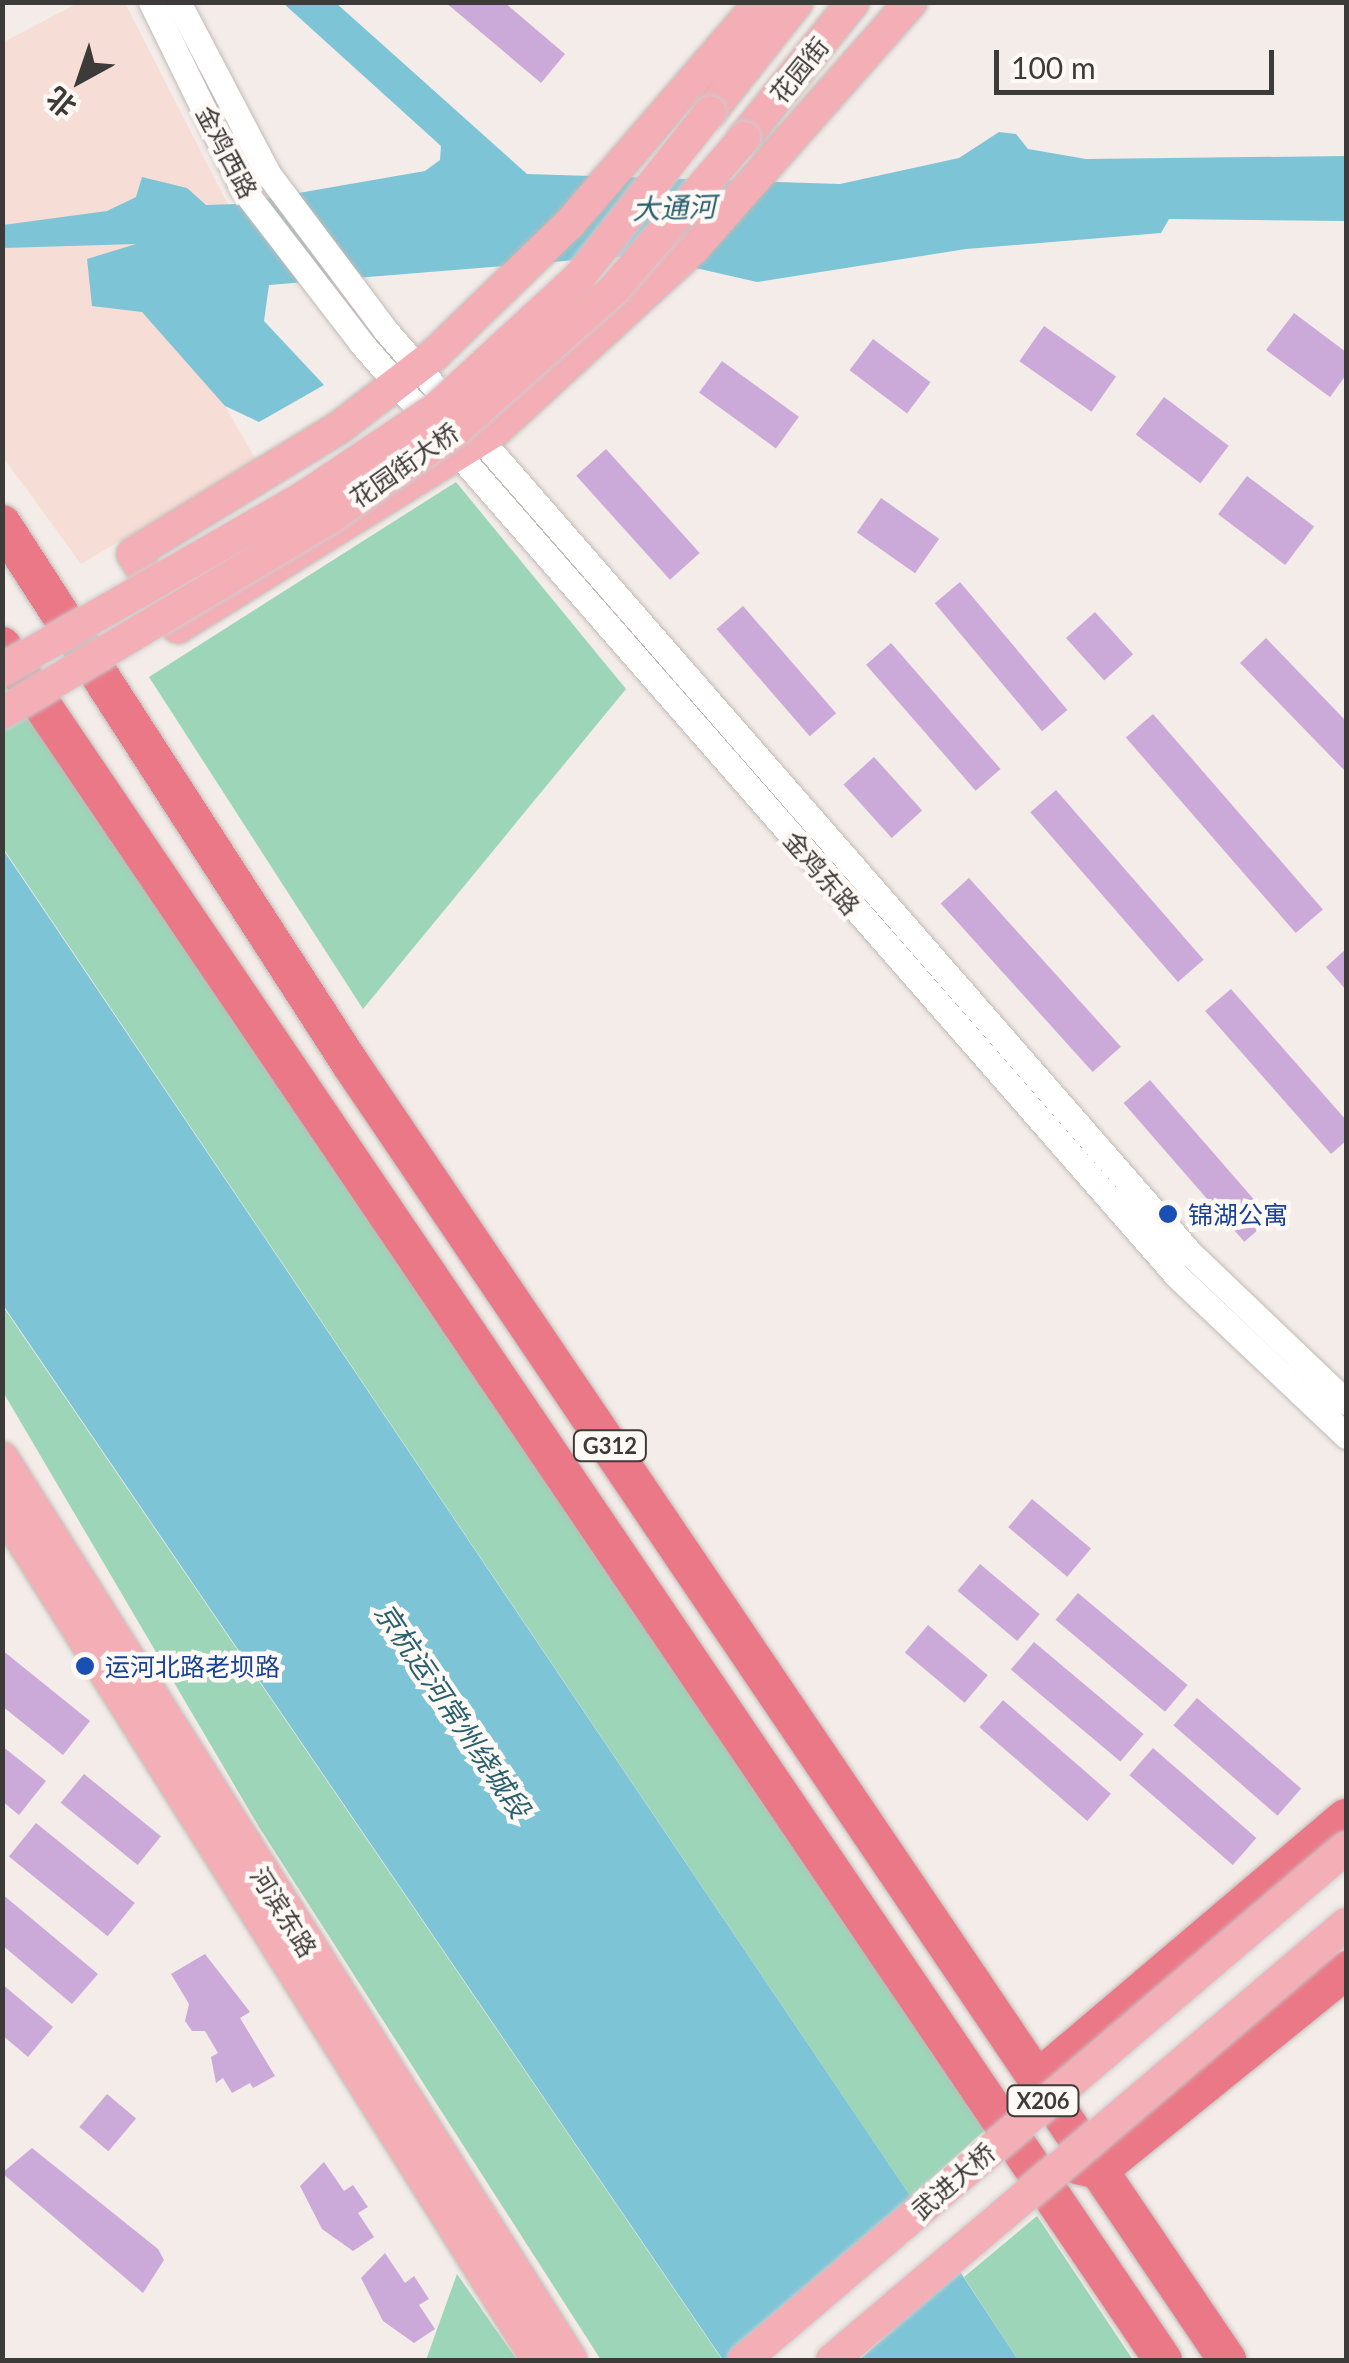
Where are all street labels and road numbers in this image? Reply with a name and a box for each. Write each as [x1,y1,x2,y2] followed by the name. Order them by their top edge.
[764,31,834,109] street label: 花园街
[190,101,264,203] street label: 金鸡西路
[344,417,464,513] street label: 花园街大桥
[778,825,866,921] street label: 金鸡东路
[572,1429,648,1463] road number: G312
[245,1862,323,1962] street label: 河滨东路
[1006,2084,1080,2118] road number: X206
[905,2137,1001,2225] street label: 武进大桥

